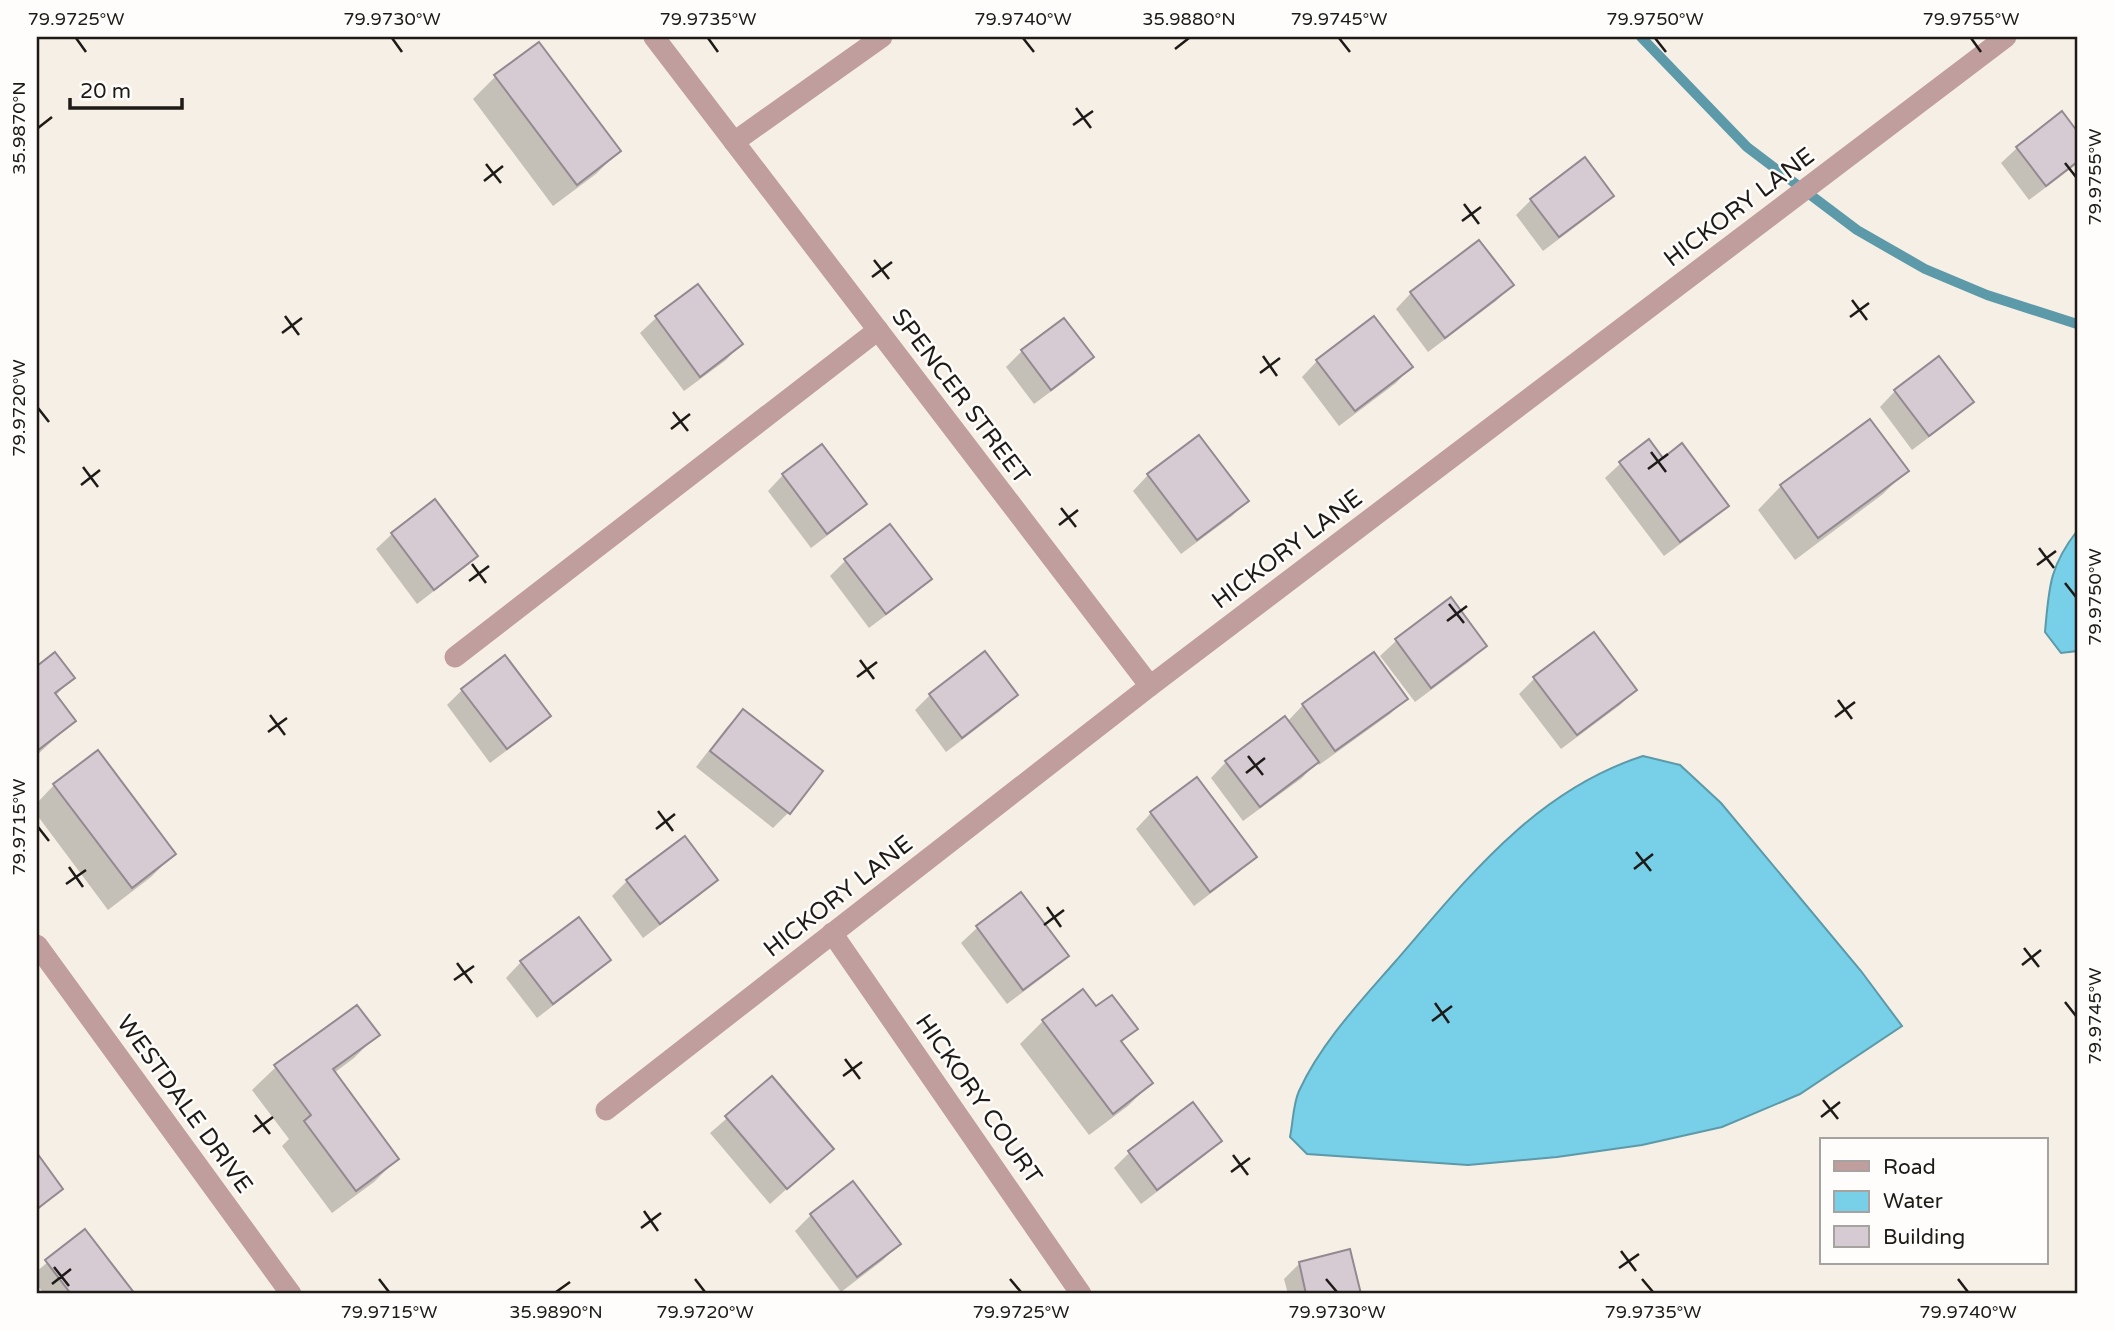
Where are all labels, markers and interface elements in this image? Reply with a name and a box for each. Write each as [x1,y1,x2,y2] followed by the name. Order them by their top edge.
[27,8,125,30] text: 79.9725°W
[343,8,441,30] text: 79.9730°W
[659,8,757,30] text: 79.9735°W
[974,8,1072,30] text: 79.9740°W
[1142,8,1236,30] text: 35.9880°N
[1290,8,1388,30] text: 79.9745°W
[1606,8,1704,30] text: 79.9750°W
[1922,8,2020,30] text: 79.9755°W
[70,66,182,110] scale bar
[80,79,131,104] text: 20 m
[8,81,30,175] text: 35.9870°N
[2084,128,2106,226] text: 79.9755°W
[1658,141,1820,273] street label: HICKORY LANE
[885,303,1036,490] street label: SPENCER STREET
[8,359,30,457] text: 79.9720°W
[1206,483,1368,615] street label: HICKORY LANE
[2084,548,2106,646] text: 79.9750°W
[8,778,30,876] text: 79.9715°W
[758,829,919,964] street label: HICKORY LANE
[2084,967,2106,1065] text: 79.9745°W
[909,1009,1048,1190] street label: HICKORY COURT
[110,1010,259,1199] street label: WESTDALE DRIVE
[1820,1138,2048,1264] legend
[1883,1155,1936,1180] text: Road
[1883,1189,1943,1214] text: Water
[1883,1225,1965,1250] text: Building
[340,1301,438,1323] text: 79.9715°W
[509,1301,603,1323] text: 35.9890°N
[656,1301,754,1323] text: 79.9720°W
[972,1301,1070,1323] text: 79.9725°W
[1288,1301,1386,1323] text: 79.9730°W
[1604,1301,1702,1323] text: 79.9735°W
[1919,1301,2017,1323] text: 79.9740°W

